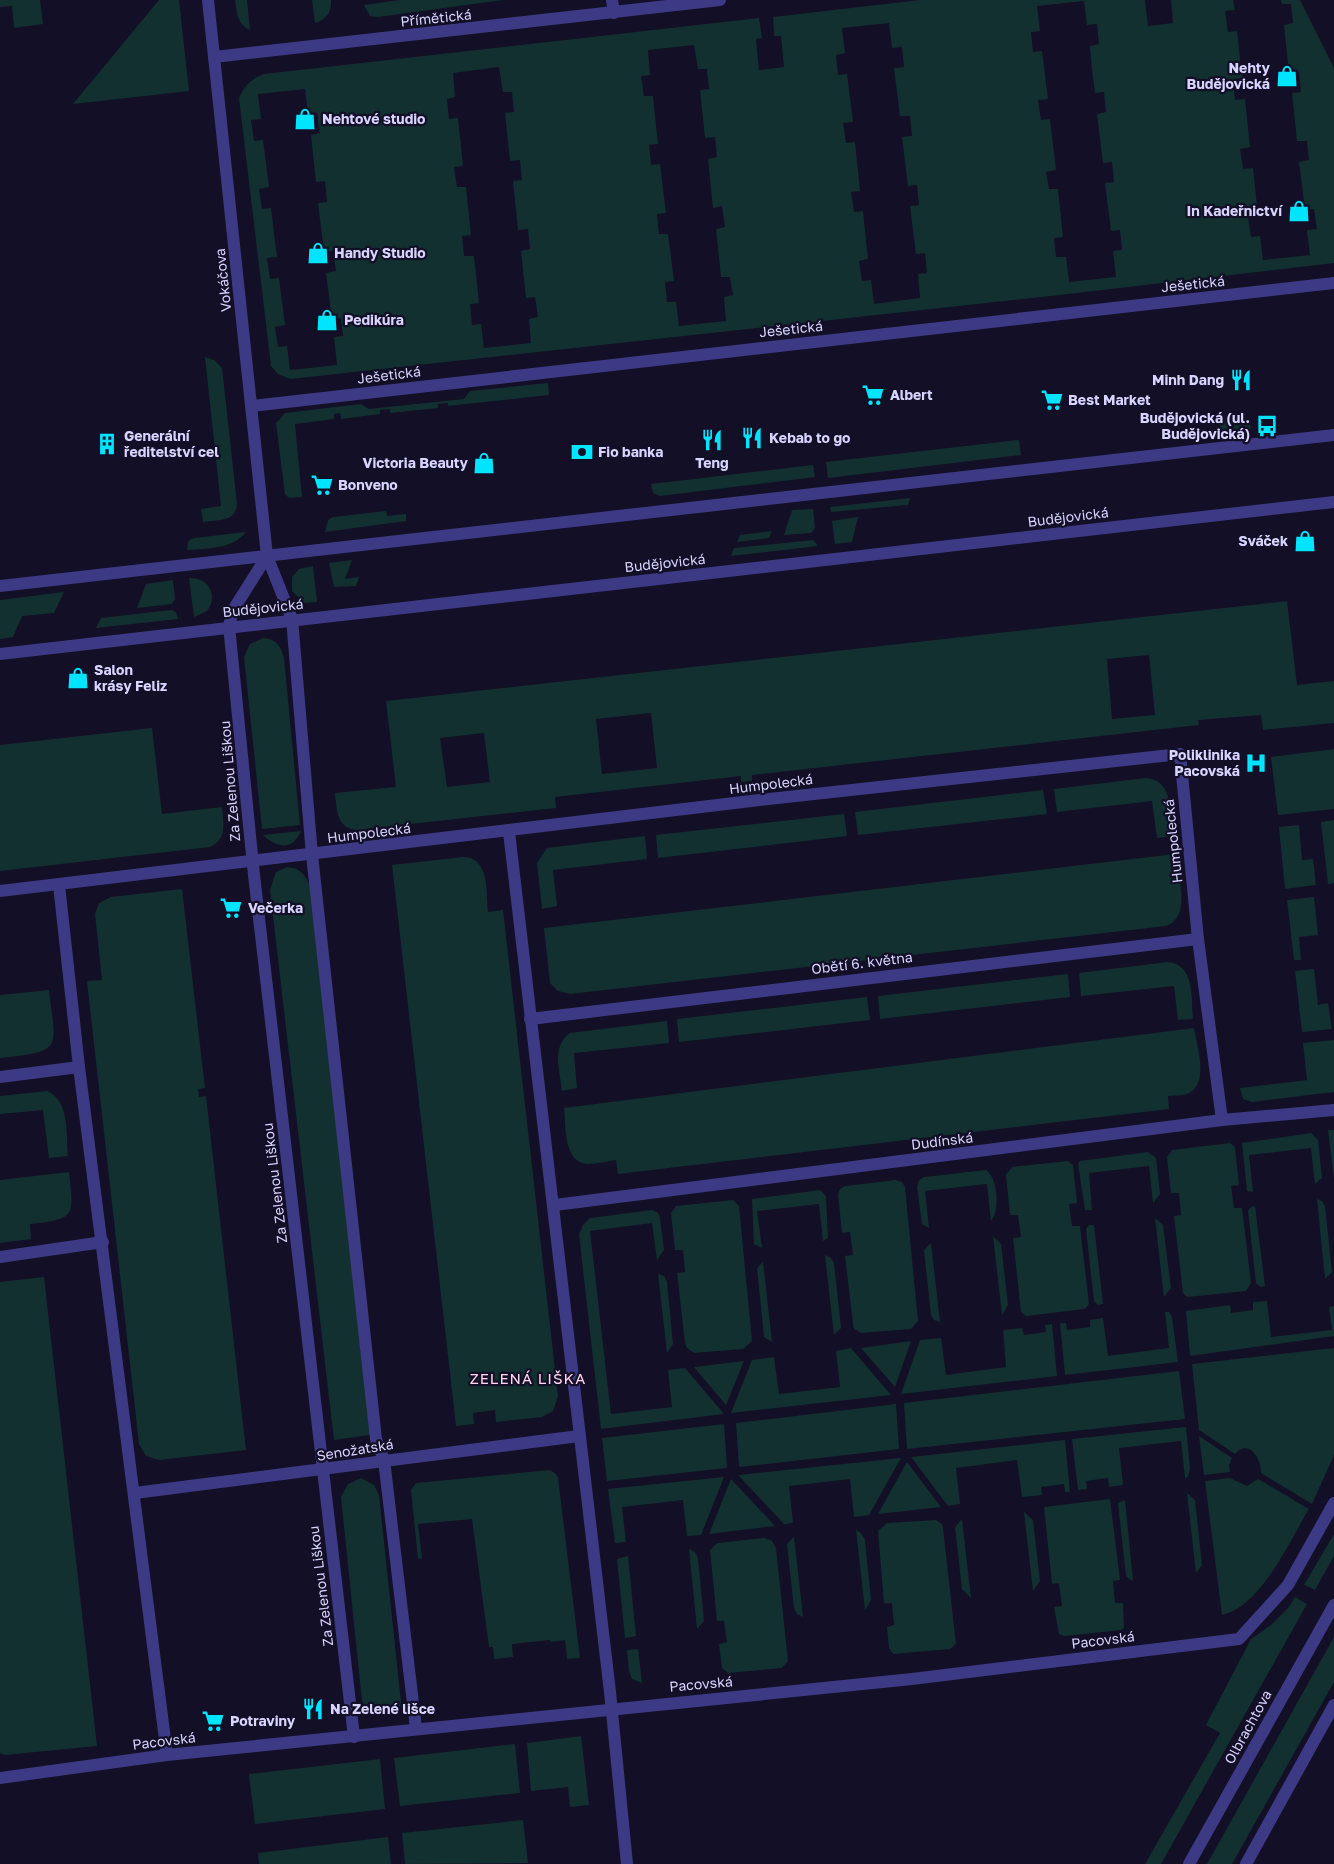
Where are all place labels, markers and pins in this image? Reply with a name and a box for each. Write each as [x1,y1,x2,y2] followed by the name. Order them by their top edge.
[1187,59,1271,92] place label: Nehty Budějovická
[1274,63,1300,89] shop icon: Nehty Budějovická
[292,106,318,132] shop icon: Nehtové studio
[322,110,426,127] place label: Nehtové studio
[1286,198,1312,224] shop icon: In Kadeřnictví
[1186,202,1283,219] place label: In Kadeřnictví
[305,240,331,266] shop icon: Handy Studio
[334,244,426,261] place label: Handy Studio
[314,307,340,333] shop icon: Pedikúra
[344,311,404,328] place label: Pedikúra
[1228,367,1254,393] restaurant icon: Minh Dang
[1152,371,1224,388] place label: Minh Dang
[860,382,886,408] supermarket icon: Albert
[890,386,933,403] place label: Albert
[1039,387,1065,413] supermarket icon: Best Market
[1068,391,1151,408] place label: Best Market
[1140,409,1250,442] place label: Budějovická (ul. Budějovická)
[1254,413,1280,439] bus stop icon: Budějovická (ul. Budějovická)
[739,425,765,451] restaurant icon: Kebab to go
[124,427,219,460] place label: Generální ředitelství cel
[699,427,725,453] restaurant icon: Teng
[769,429,850,446] place label: Kebab to go
[94,431,120,457] building icon: Generální ředitelství cel
[569,439,595,465] bank icon: Fio banka
[598,443,663,460] place label: Fio banka
[471,450,497,476] shop icon: Victoria Beauty
[363,454,469,471] place label: Victoria Beauty
[695,454,729,471] place label: Teng
[309,472,335,498] supermarket icon: Bonveno
[338,476,398,493] place label: Bonveno
[1292,528,1318,554] shop icon: Sváček
[1238,532,1288,549] place label: Sváček
[94,661,167,694] place label: Salon krásy Feliz
[65,665,91,691] shop icon: Salon krásy Feliz
[1169,746,1240,779] place label: Poliklinika Pacovská
[1243,750,1269,776] hospital icon: Poliklinika Pacovská
[218,895,244,921] supermarket icon: Večerka
[248,899,303,916] place label: Večerka
[300,1696,326,1722] restaurant icon: Na Zelené lišce
[330,1700,435,1717] place label: Na Zelené lišce
[200,1708,226,1734] supermarket icon: Potraviny
[230,1712,296,1729] place label: Potraviny

